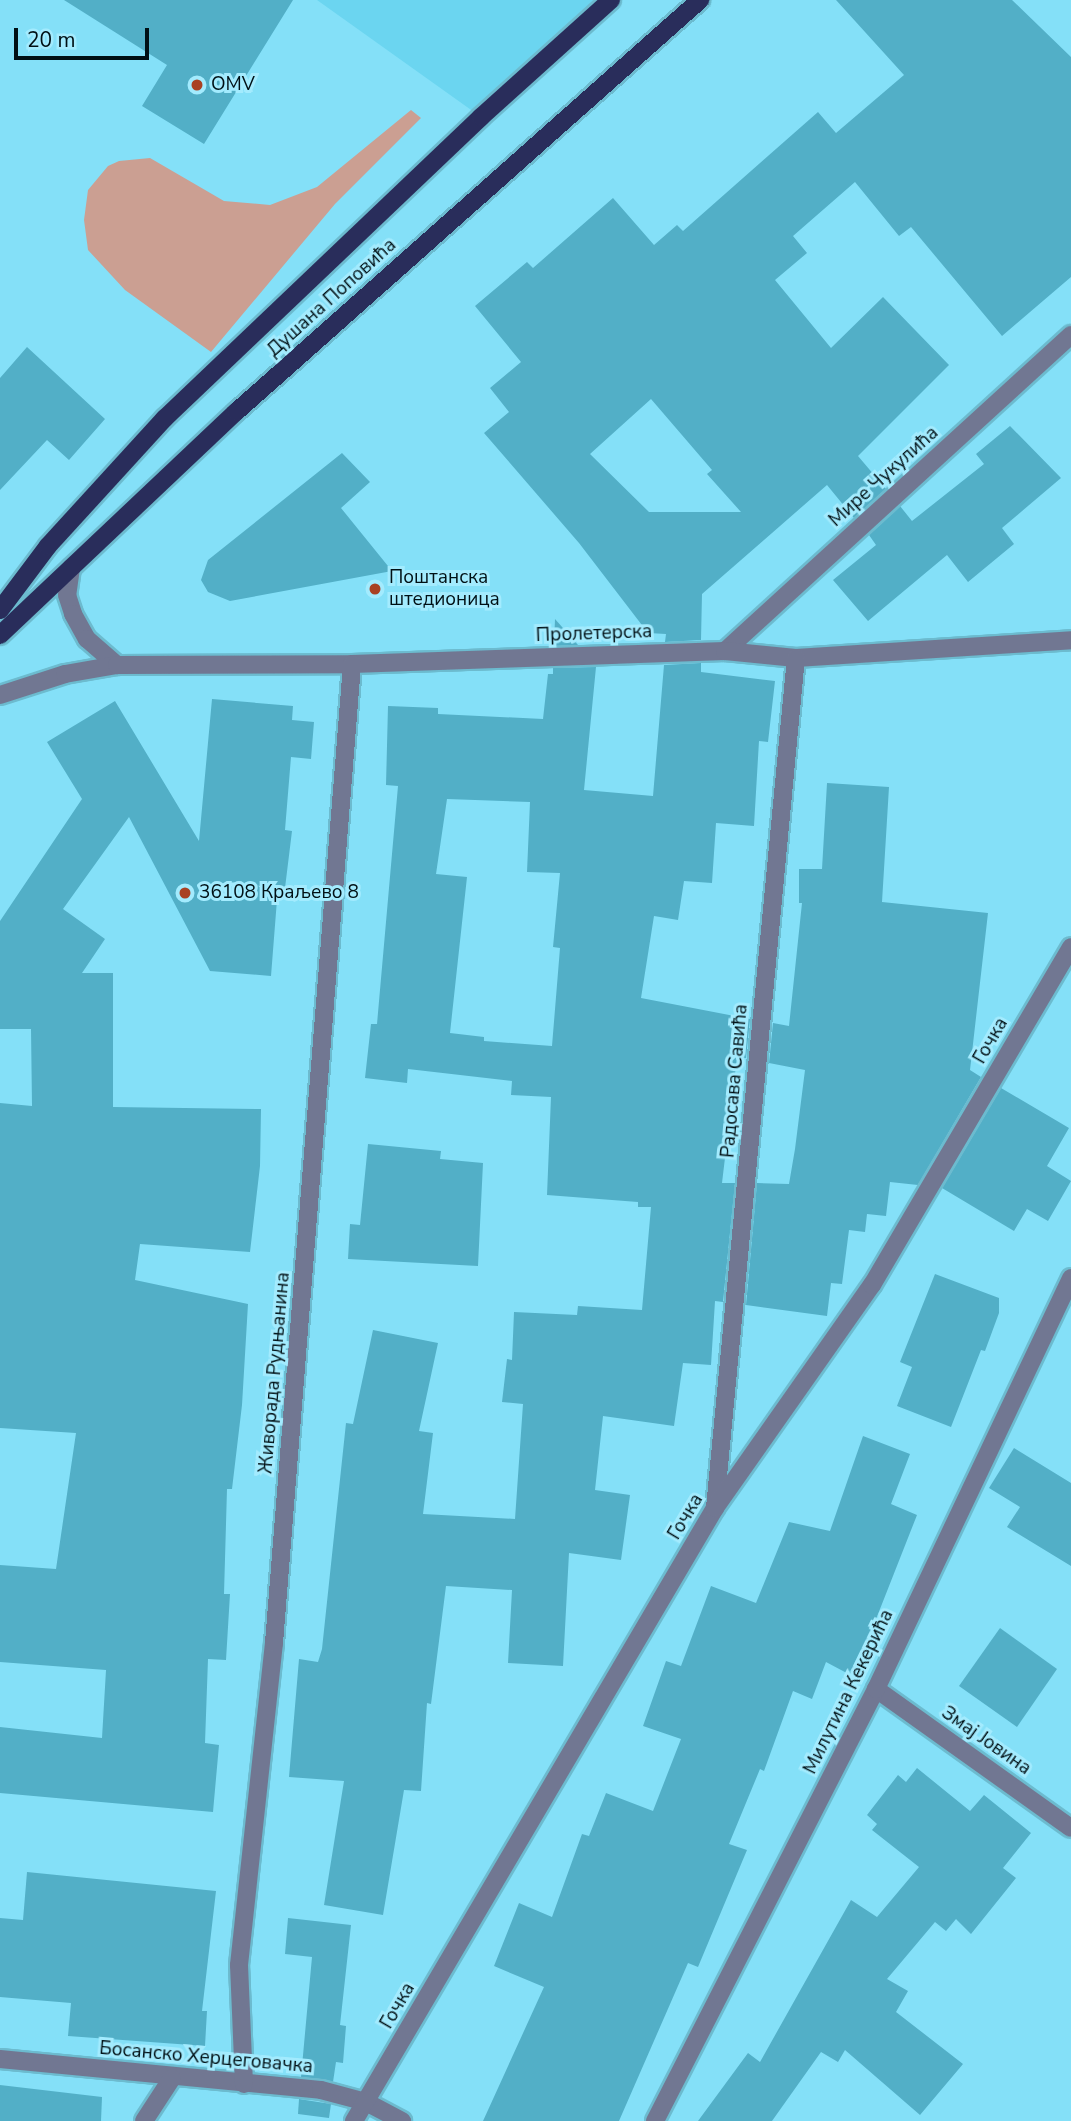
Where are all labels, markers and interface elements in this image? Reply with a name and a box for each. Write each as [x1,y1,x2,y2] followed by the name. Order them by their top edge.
[18,14,152,58] scale bar
[27,26,76,54] text: 20 m
[211,74,255,96] place label: OMV
[189,77,205,93] marker: OMV
[263,234,401,362] street label: Душана Поповића
[825,422,943,532] street label: Мире Чукулића
[389,567,500,611] place label: Поштанска штедионица
[367,581,383,597] marker: Поштанска штедионица
[535,621,653,647] street label: Пролетерска
[199,882,359,904] place label: 36108 Краљево 8
[177,885,193,901] marker: 36108 Краљево 8
[717,1003,753,1159] street label: Радосава Савића
[969,1014,1013,1068] street label: Гочка
[255,1271,295,1475] street label: Живорада Рудњанина
[663,1490,709,1544] street label: Гочка
[799,1606,899,1778] street label: Милутина Кекерића
[937,1702,1035,1780] street label: Змај Јовина
[376,1979,420,2033] street label: Гочка
[98,2037,314,2079] street label: Босанско Херцеговачка

